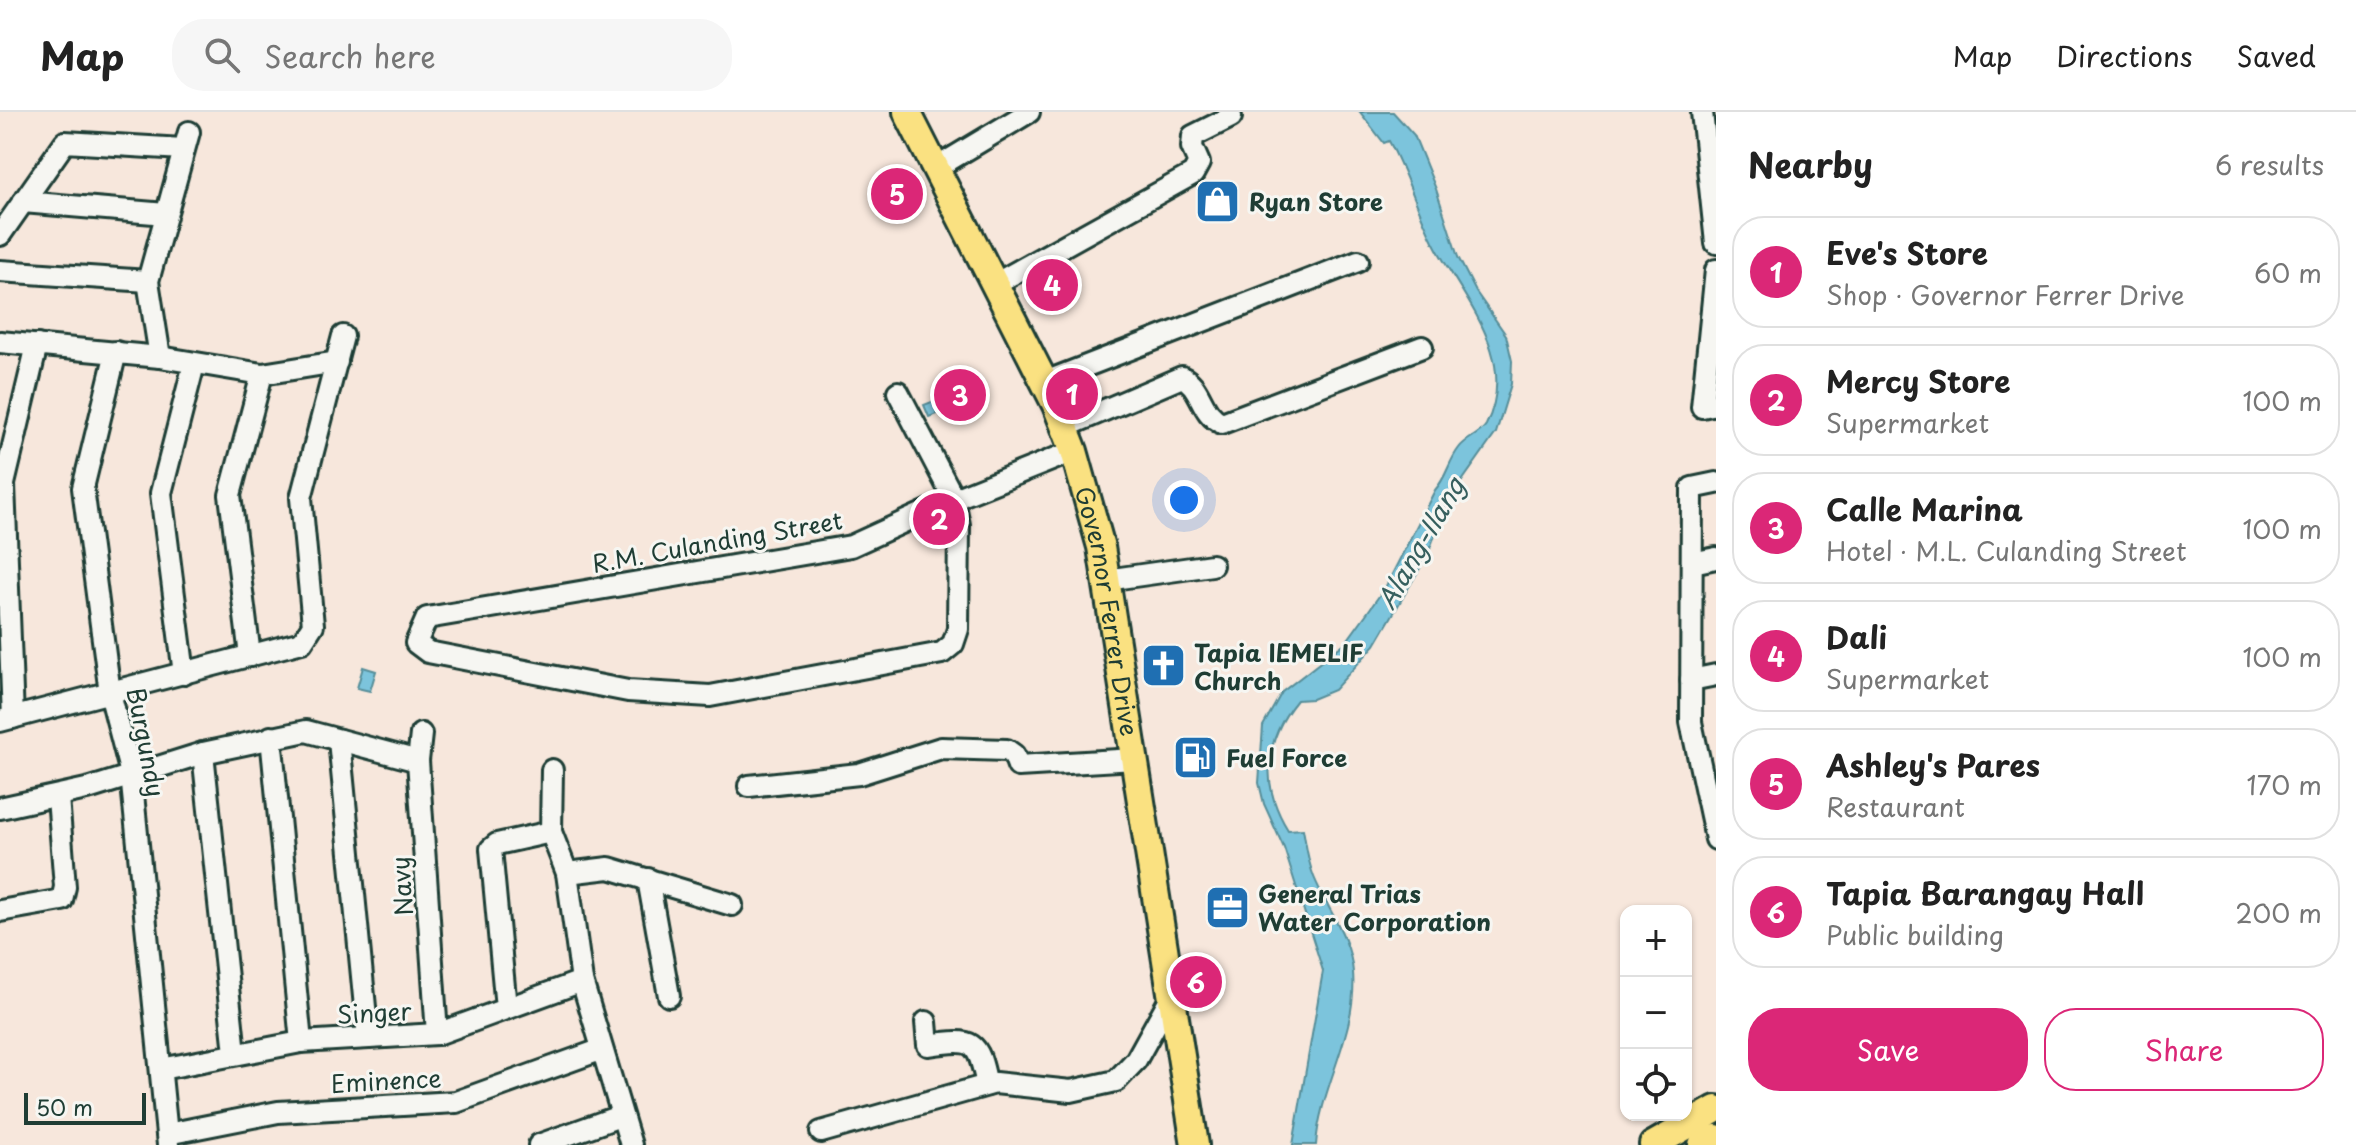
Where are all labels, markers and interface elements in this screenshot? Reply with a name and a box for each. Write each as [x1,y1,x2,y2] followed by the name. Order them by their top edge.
[172,19,732,91] search box
[40,27,124,84] text: Map
[200,33,244,77] icon: search
[264,33,436,78] text: Search here
[1953,34,2012,77] text: Map
[2056,34,2193,77] text: Directions
[2237,34,2316,77] text: Saved
[1748,138,1873,190] text: Nearby
[2215,145,2324,184] text: 6 results
[871,164,923,224] pin: 5
[1194,177,1242,225] shop icon: Ryan Store
[1249,183,1383,219] place label: Ryan Store
[1826,230,1988,275] text: Eve's Store
[1770,253,1782,292] text: 1
[2254,253,2322,292] text: 60 m
[1026,255,1078,315] pin: 4
[1826,275,2184,314] text: Shop · Governor Ferrer Drive
[1826,358,2010,403] text: Mercy Store
[1046,364,1098,424] pin: 1
[934,365,986,425] pin: 3
[1767,381,1785,420] text: 2
[2242,381,2322,420] text: 100 m
[1826,403,1989,442] text: Supermarket
[1367,468,1474,616] water label: Alang-Ilang
[1164,480,1204,520] your location
[1067,482,1148,738] street label: Governor Ferrer Drive
[1826,486,2023,531] text: Calle Marina
[913,489,965,549] pin: 2
[589,501,845,581] street label: R.M. Culanding Street
[1767,509,1785,548] text: 3
[2242,509,2322,548] text: 100 m
[1826,531,2187,570] text: Hotel · M.L. Culanding Street
[1826,614,1887,659] text: Dali
[1194,634,1363,698] place label: Tapia IEMELIF Church
[1767,637,1785,676] text: 4
[2242,637,2322,676] text: 100 m
[1139,642,1187,690] church icon: Tapia IEMELIF Church
[1826,659,1989,698] text: Supermarket
[119,684,175,800] street label: Burgundy
[1171,733,1219,781] fuel station icon: Fuel Force
[1226,739,1347,775] place label: Fuel Force
[1826,742,2040,787] text: Ashley's Pares
[1768,765,1784,804] text: 5
[2247,765,2322,804] text: 170 m
[1826,787,1965,826] text: Restaurant
[381,855,421,917] street label: Navy
[1826,870,2144,915] text: Tapia Barangay Hall
[1258,875,1491,939] place label: General Trias Water Corporation
[1203,883,1251,931] office icon: General Trias Water Corporation
[1767,893,1785,932] text: 6
[2235,893,2322,932] text: 200 m
[1620,905,1692,1121] map controls
[1620,905,1692,977] button: +
[1826,915,2004,954] text: Public building
[1170,952,1222,1012] pin: 6
[1620,977,1692,1049] button: −
[336,992,413,1032] street label: Singer
[1748,1008,2028,1091] button: Save
[2044,1008,2324,1091] button: Share
[1620,1049,1692,1121] button: locate
[330,1059,442,1101] street label: Eminence
[24,1089,146,1125] scale bar
[36,1090,93,1123] text: 50 m

